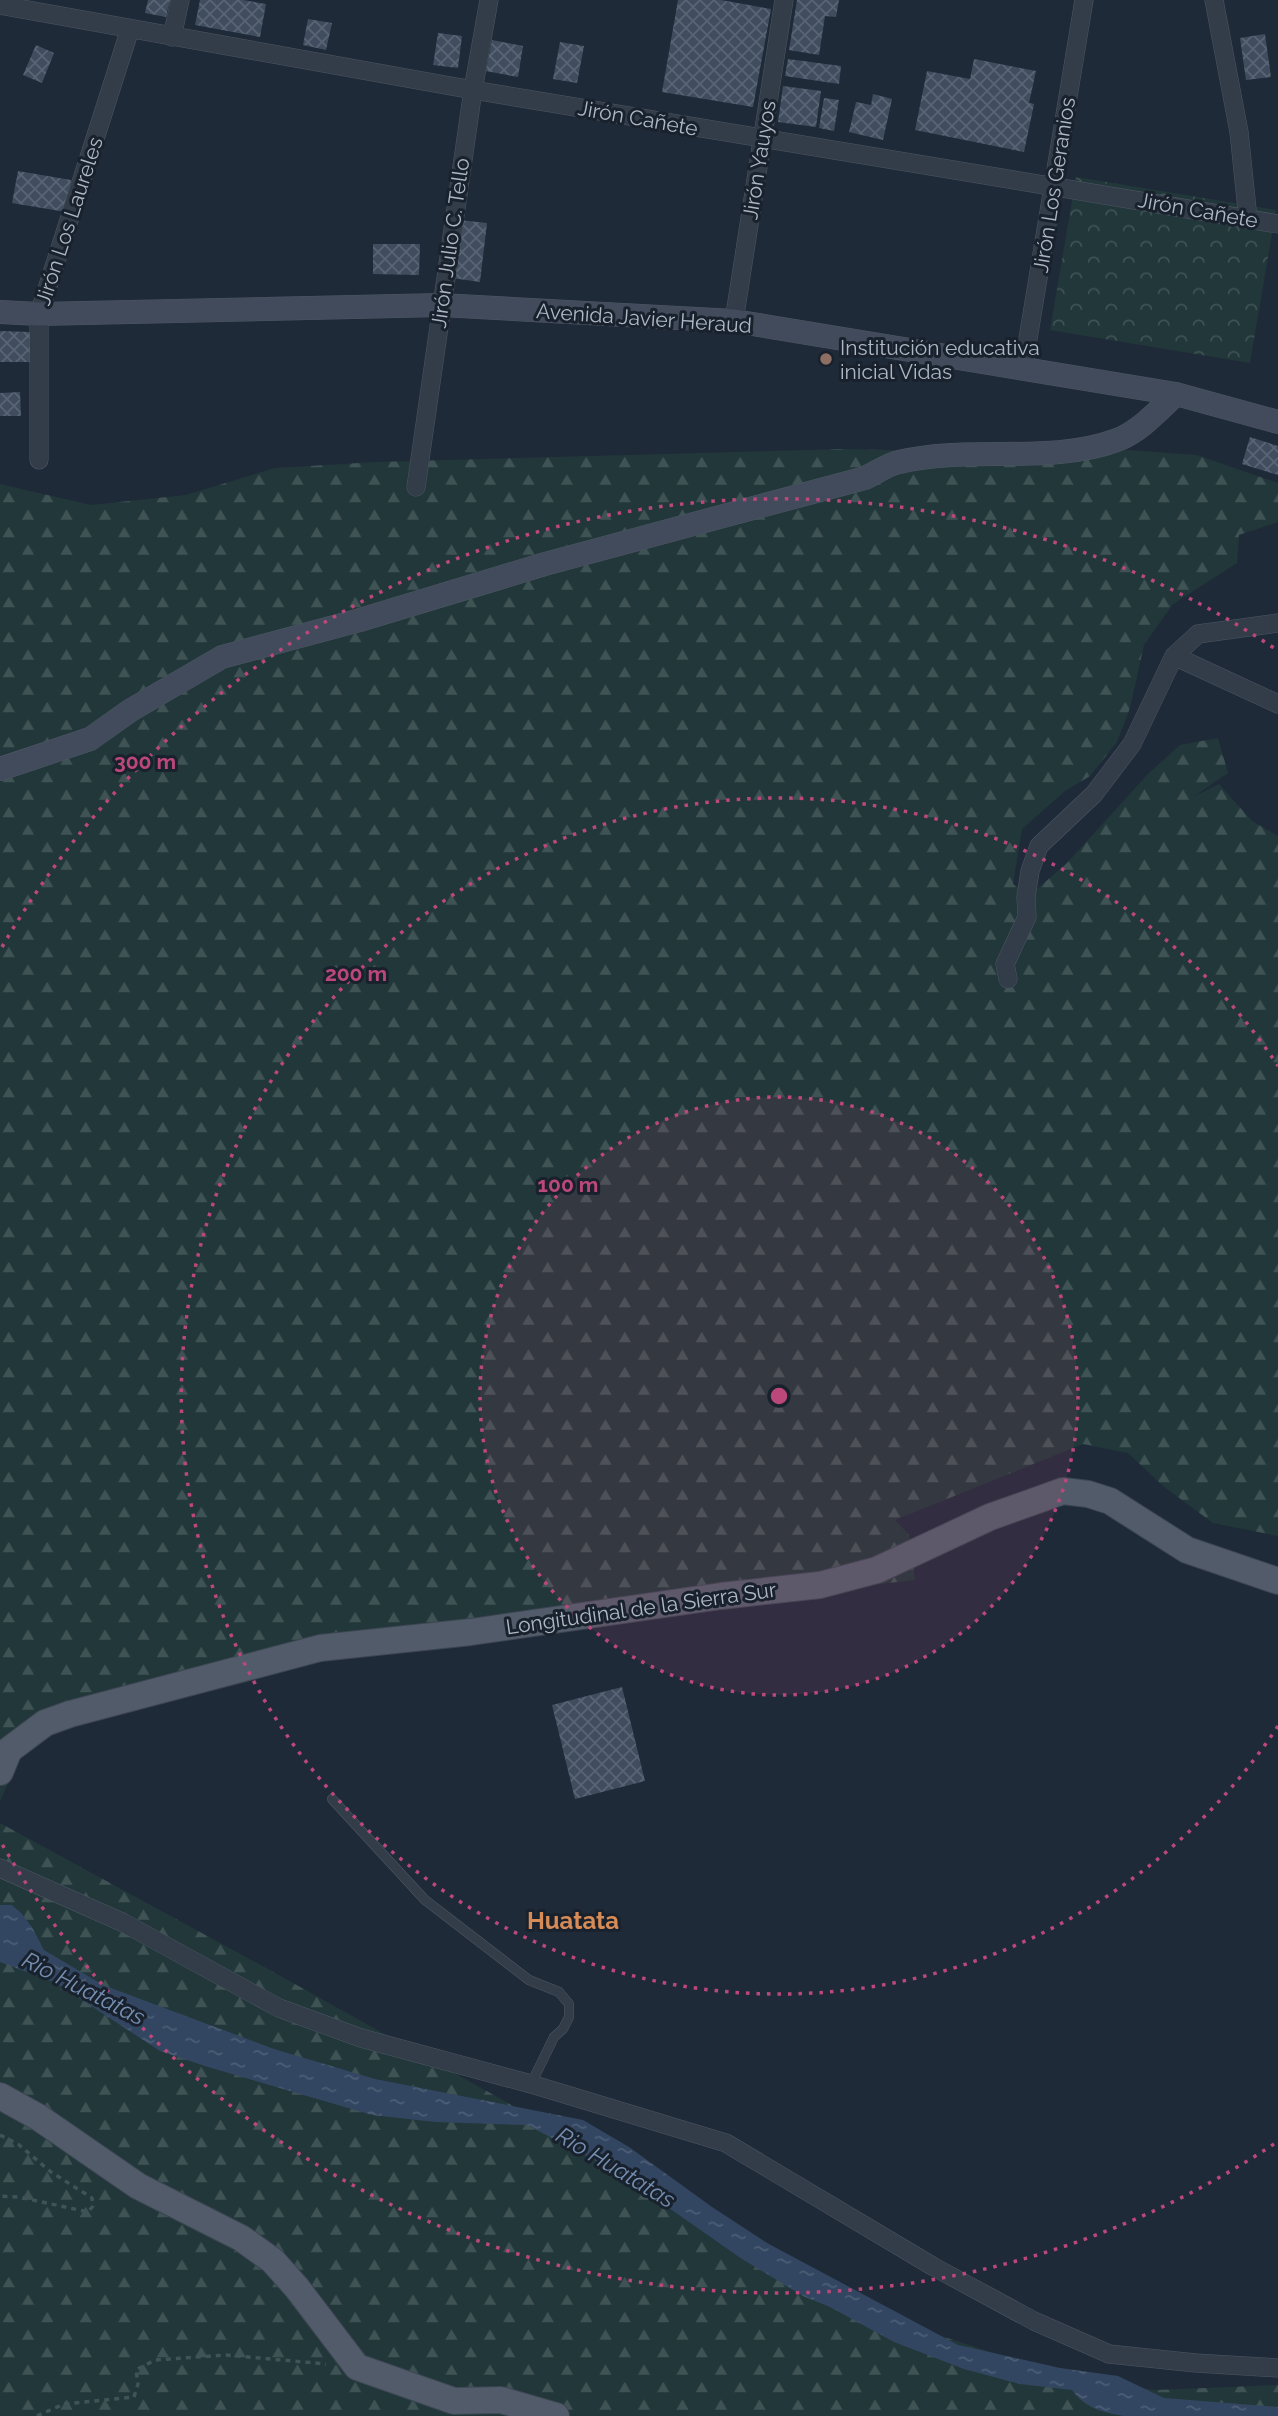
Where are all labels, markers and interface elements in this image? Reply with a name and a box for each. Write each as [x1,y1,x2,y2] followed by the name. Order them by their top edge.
[576,95,700,141] street label: Jirón Cañete
[1028,95,1080,275] street label: Jirón Los Geranios
[737,99,781,221] street label: Jirón Yauyos
[30,134,108,308] street label: Jirón Los Laureles
[426,156,474,330] street label: Jirón Julio C. Tello
[1136,187,1260,233] street label: Jirón Cañete
[535,298,753,338] street label: Avenida Javier Heraud
[840,335,1040,384] place label: Institución educativa inicial Vidas
[818,351,834,367] marker: Institución educativa inicial Vidas
[114,749,176,774] text: 300 m
[325,961,387,986] text: 200 m
[538,1172,598,1197] text: 100 m
[767,1384,791,1408] centre of rings
[504,1577,778,1639] street label: Longitudinal de la Sierra Sur
[527,1906,619,1935] district label: Huatata
[18,1946,150,2031] water label: Rio Huatatas
[552,2121,680,2213] water label: Rio Huatatas

